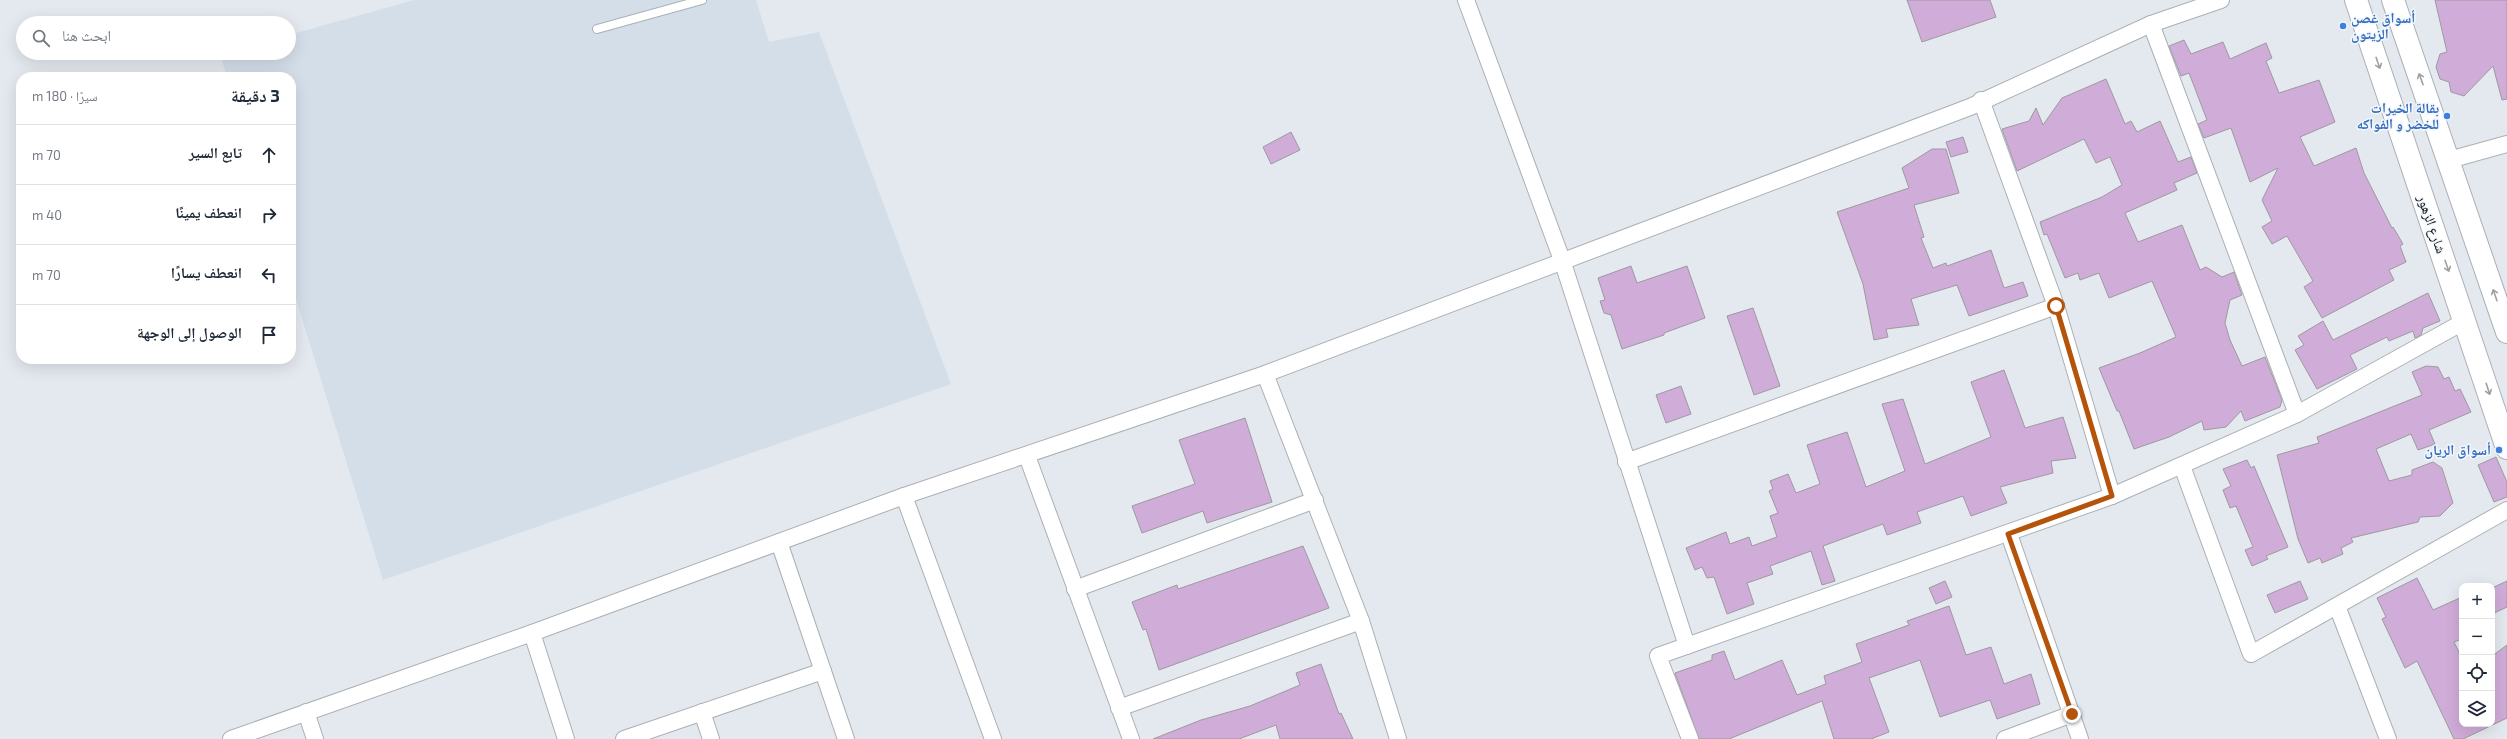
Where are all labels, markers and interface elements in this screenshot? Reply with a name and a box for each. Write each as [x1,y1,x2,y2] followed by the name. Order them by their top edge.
[2351,9,2415,43] place label: أسواق غصن الزيتون
[16,16,296,60] search box
[2338,21,2348,31] marker: أسواق غصن الزيتون
[62,26,111,44] text: ابحث هنا
[30,27,52,49] icon: search
[2375,57,2382,70] one-way arrow
[2416,73,2424,85] one-way arrow
[231,85,280,105] text: 3 دقيقة
[32,88,98,104] text: سيرًا · 180 m
[2357,99,2439,132] place label: بقالة الخيرات للخضر و الفواكه
[2442,111,2452,121] marker: بقالة الخيرات للخضر و الفواكه
[189,143,242,161] text: تابع السير
[258,144,280,166] icon: ahead
[32,147,61,163] text: 70 m
[2412,191,2450,256] street label: شارع الزهور
[175,203,242,221] text: انعطف يمينًا
[258,204,280,226] icon: right
[32,207,62,223] text: 40 m
[2444,259,2451,272] one-way arrow
[171,263,242,281] text: انعطف يسارًا
[258,264,280,286] icon: left
[32,267,61,283] text: 70 m
[2490,289,2498,301] one-way arrow
[2047,297,2065,315] route start
[137,323,242,341] text: الوصول إلى الوجهة
[258,324,280,346] icon: arrive
[2485,383,2492,396] one-way arrow
[2424,441,2491,459] place label: أسواق الريان
[2494,445,2504,455] marker: أسواق الريان
[2459,583,2495,727] map controls
[2459,583,2495,619] button: +
[2459,619,2495,655] button: −
[2459,655,2495,691] button: locate
[2459,691,2495,727] button: layers
[2063,705,2081,723] route end

